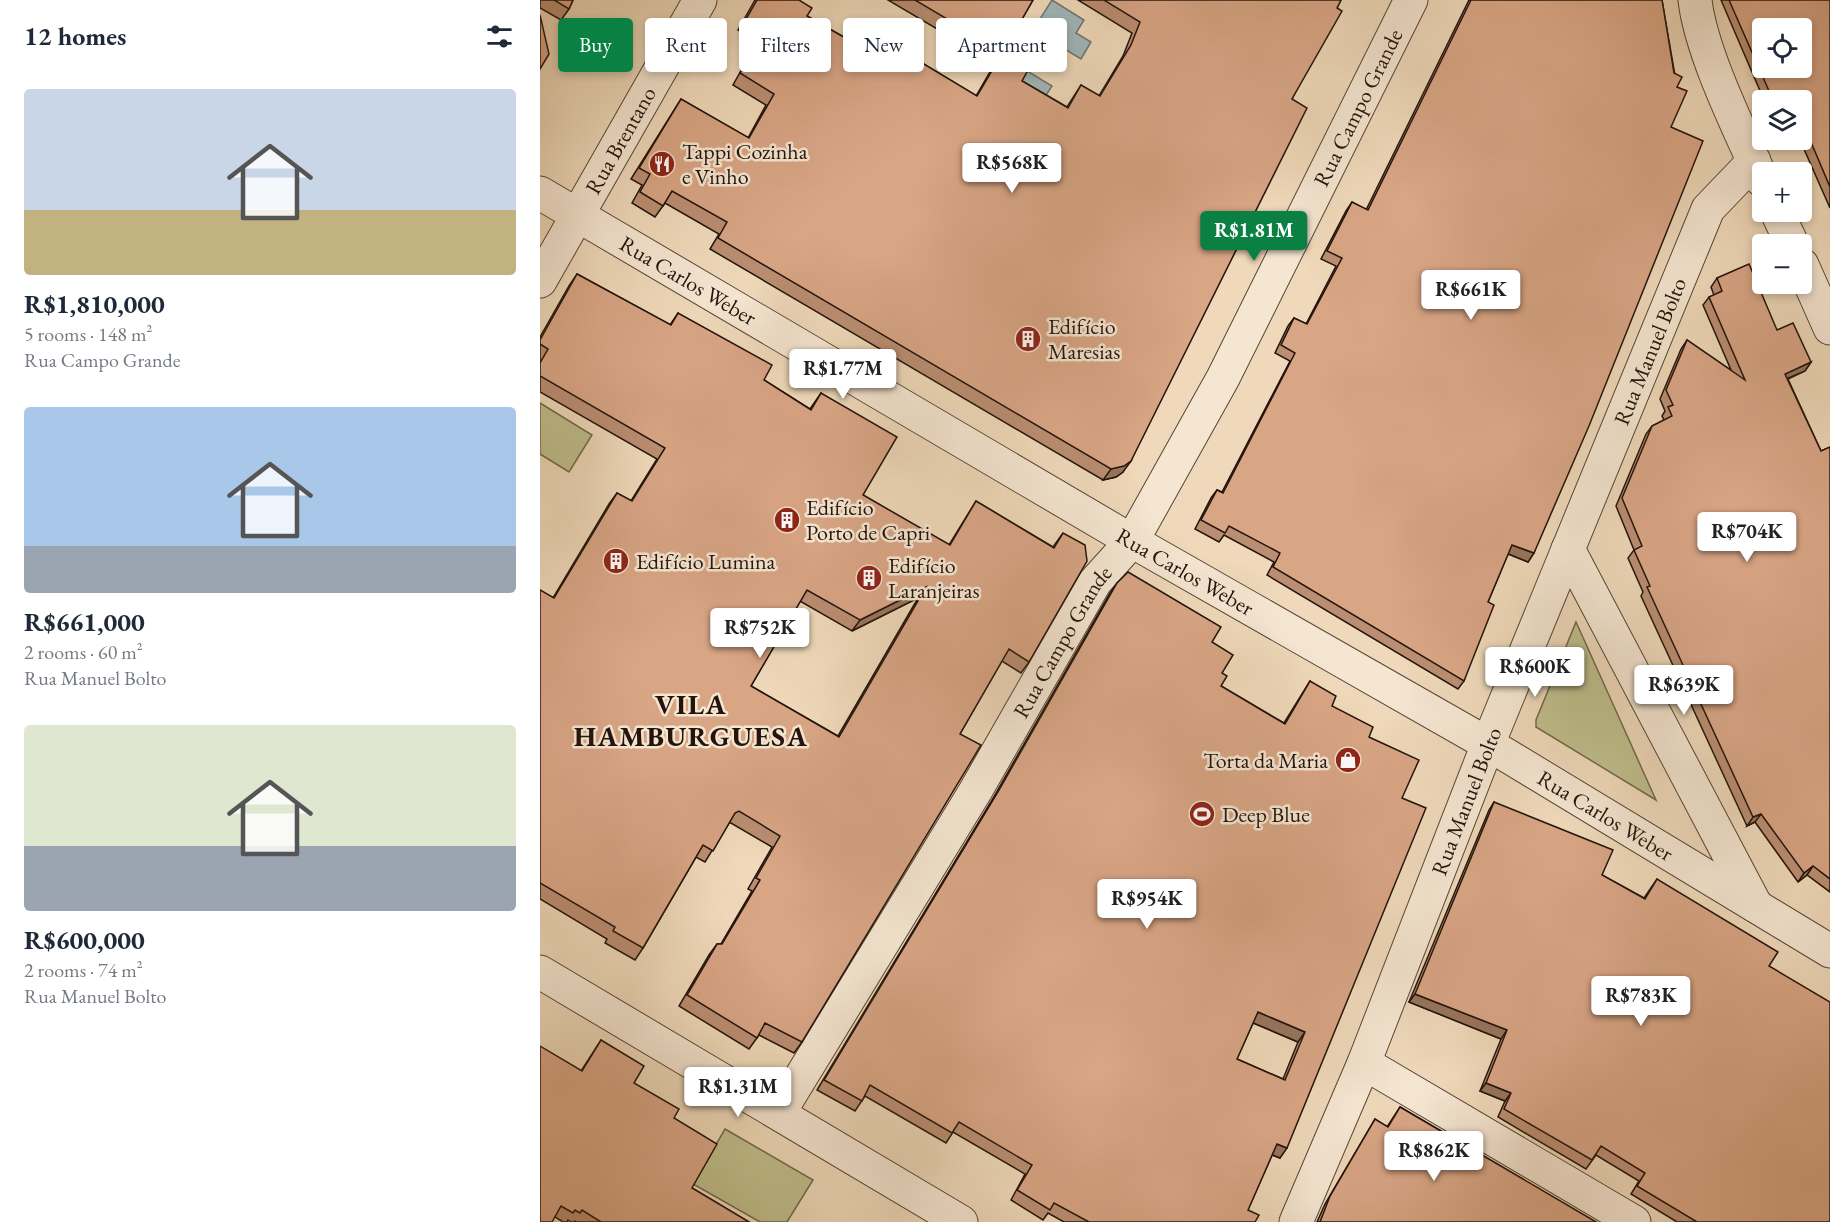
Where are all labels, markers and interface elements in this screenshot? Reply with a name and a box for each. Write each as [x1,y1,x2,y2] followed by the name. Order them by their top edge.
[558,18,633,72] chip: Buy
[645,18,727,72] chip: Rent
[739,18,831,72] chip: Filters
[843,18,924,72] chip: New
[936,18,1067,72] chip: Apartment
[1752,18,1812,294] map controls
[1752,18,1812,78] button: locate
[24,19,126,53] text: 12 homes
[483,20,516,53] icon: filters
[1307,24,1410,191] street label: Rua Campo Grande
[579,81,663,199] street label: Rua Brentano
[1752,90,1812,150] button: layers
[216,128,324,236] icon: home
[682,137,808,191] place label: Tappi Cozinha e Vinho
[963,143,1061,194] pin: R$568K
[647,149,677,179] restaurant icon: Tappi Cozinha e Vinho
[976,149,1048,175] text: R$568K
[1752,162,1812,222] button: +
[1199,211,1309,262] pin: R$1.81M
[1214,217,1294,243] text: R$1.81M
[614,229,762,332] street label: Rua Carlos Weber
[1752,234,1812,294] button: −
[1422,270,1520,321] pin: R$661K
[1607,273,1693,429] street label: Rua Manuel Bolto
[1435,276,1507,302] text: R$661K
[24,287,165,321] text: R$1,810,000
[1048,312,1120,366] place label: Edifício Maresias
[24,321,152,347] text: 5 rooms · 148 m²
[1013,324,1043,354] building icon: Edifício Maresias
[24,347,181,373] text: Rua Campo Grande
[788,349,898,400] pin: R$1.77M
[803,355,883,381] text: R$1.77M
[216,446,324,554] icon: home
[806,493,930,547] place label: Edifício Porto de Capri
[772,505,802,535] building icon: Edifício Porto de Capri
[1698,512,1796,563] pin: R$704K
[1711,518,1783,544] text: R$704K
[1111,521,1260,623] street label: Rua Carlos Weber
[601,546,631,576] building icon: Edifício Lumina
[636,547,776,576] place label: Edifício Lumina
[888,551,980,605] place label: Edifício Laranjeiras
[1006,559,1119,723] street label: Rua Campo Grande
[854,563,884,593] building icon: Edifício Laranjeiras
[24,605,145,639] text: R$661,000
[711,608,809,659] pin: R$752K
[724,614,796,640] text: R$752K
[24,639,143,665] text: 2 rooms · 60 m²
[1486,647,1584,698] pin: R$600K
[1499,653,1571,679] text: R$600K
[24,665,166,691] text: Rua Manuel Bolto
[1635,665,1733,716] pin: R$639K
[1648,671,1720,697] text: R$639K
[574,686,808,754] district label: VILA HAMBURGUESA
[1424,723,1508,880] street label: Rua Manuel Bolto
[1333,745,1363,775] shop icon: Torta da Maria
[1203,746,1328,775] place label: Torta da Maria
[1532,763,1679,868] street label: Rua Carlos Weber
[216,764,324,872] icon: home
[1187,799,1217,829] sports icon: Deep Blue
[1222,800,1310,829] place label: Deep Blue
[1098,879,1196,930] pin: R$954K
[1111,885,1183,911] text: R$954K
[24,923,145,957] text: R$600,000
[24,957,143,983] text: 2 rooms · 74 m²
[1592,976,1690,1027] pin: R$783K
[1605,982,1677,1008] text: R$783K
[24,983,166,1009] text: Rua Manuel Bolto
[683,1067,793,1118] pin: R$1.31M
[698,1073,778,1099] text: R$1.31M
[1385,1131,1483,1182] pin: R$862K
[1398,1137,1470,1163] text: R$862K

